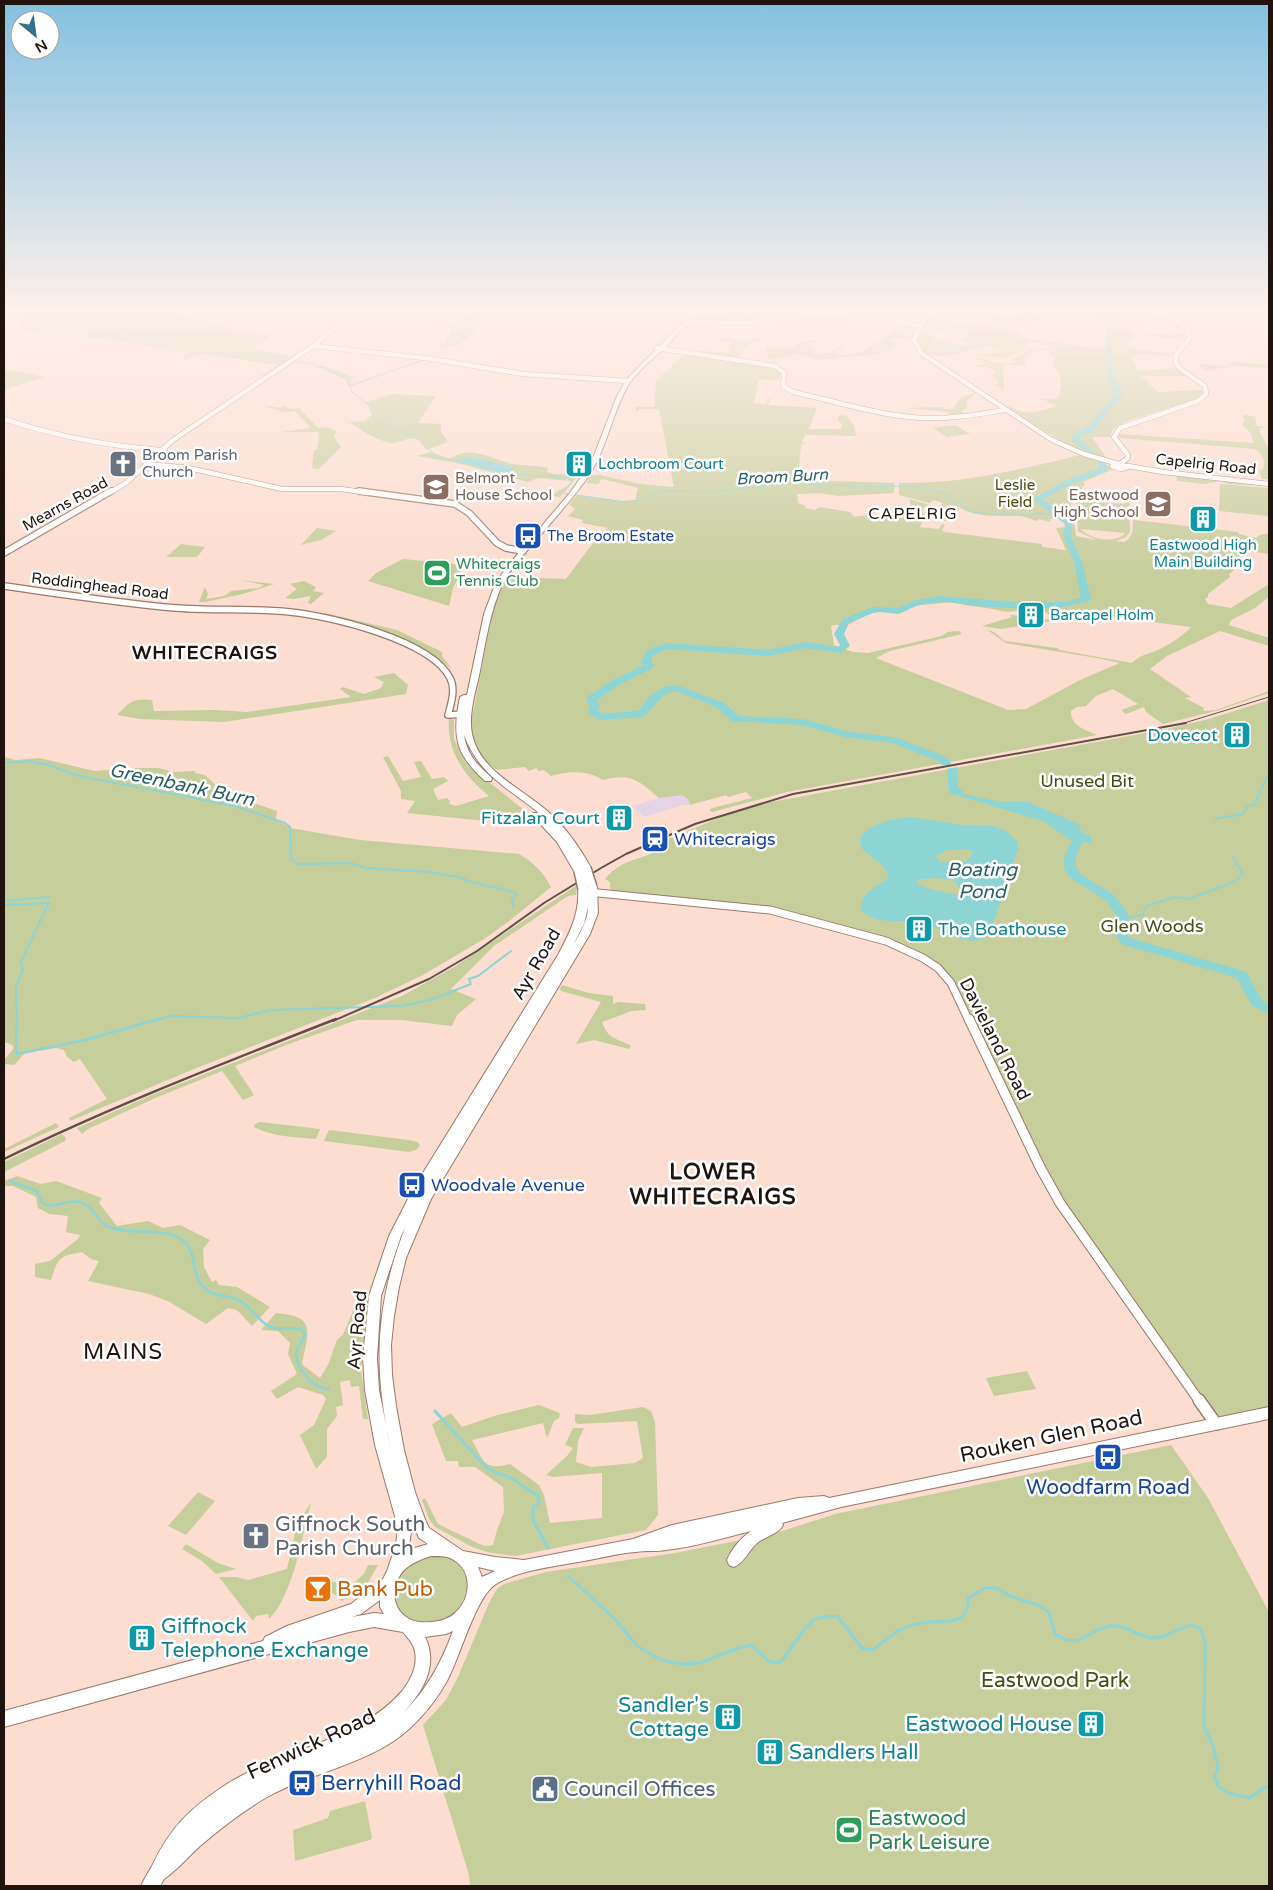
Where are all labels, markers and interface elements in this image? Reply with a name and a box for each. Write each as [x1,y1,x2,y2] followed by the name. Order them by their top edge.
[10,10,60,60] north arrow
[32,36,50,56] text: N
[142,446,238,481] place label: Broom Parish Church
[108,449,138,479] church icon: Broom Parish Church
[564,449,594,479] building icon: Lochbroom Court
[1155,450,1257,478] street label: Capelrig Road
[598,455,724,473] place label: Lochbroom Court
[736,465,830,489] water label: Broom Burn
[455,469,552,504] place label: Belmont House School
[421,472,451,502] school or university icon: Belmont House School
[19,473,111,535] street label: Mearns Road
[995,476,1035,511] park label: Leslie Field
[1053,486,1139,521] place label: Eastwood High School
[1143,489,1173,519] school or university icon: Eastwood High School
[868,504,958,524] district label: CAPELRIG
[1188,504,1218,534] building icon: Eastwood High Main Building
[513,521,543,551] bus stop icon: The Broom Estate
[547,527,674,545] place label: The Broom Estate
[1149,536,1257,571] place label: Eastwood High Main Building
[456,555,541,590] place label: Whitecraigs Tennis Club
[422,558,452,588] sports icon: Whitecraigs Tennis Club
[30,569,170,603] street label: Roddinghead Road
[1016,600,1046,630] building icon: Barcapel Holm
[1050,606,1154,624] place label: Barcapel Holm
[132,642,278,664] district label: WHITECRAIGS
[1222,720,1252,750] building icon: Dovecot
[1147,724,1218,746] place label: Dovecot
[107,759,257,811] water label: Greenbank Burn
[1040,770,1134,792] park label: Unused Bit
[604,803,634,833] building icon: Fitzalan Court
[481,807,600,829] place label: Fitzalan Court
[640,824,670,854] station icon: Whitecraigs
[674,828,776,850] place label: Whitecraigs
[947,859,1018,903] water label: Boating Pond
[904,914,934,944] building icon: The Boathouse
[1100,915,1204,937] park label: Glen Woods
[938,918,1066,940] place label: The Boathouse
[507,924,565,1004] street label: Ayr Road
[955,974,1035,1104] street label: Davieland Road
[629,1159,797,1210] district label: LOWER WHITECRAIGS
[397,1170,427,1200] bus stop icon: Woodvale Avenue
[431,1174,585,1196] place label: Woodvale Avenue
[343,1290,371,1370] street label: Ayr Road
[83,1339,163,1365] district label: MAINS
[958,1405,1145,1468] street label: Rouken Glen Road
[1093,1442,1123,1472] bus stop icon: Woodfarm Road
[1026,1475,1190,1500] place label: Woodfarm Road
[275,1512,425,1561] place label: Giffnock South Parish Church
[241,1521,271,1551] church icon: Giffnock South Parish Church
[303,1574,333,1604] bar icon: Bank Pub
[337,1577,433,1602] place label: Bank Pub
[161,1614,369,1663] place label: Giffnock Telephone Exchange
[127,1623,157,1653] building icon: Giffnock Telephone Exchange
[981,1668,1129,1693] park label: Eastwood Park
[618,1693,709,1742] place label: Sandler's Cottage
[713,1702,743,1732] building icon: Sandler's Cottage
[243,1704,380,1785] street label: Fenwick Road
[1076,1709,1106,1739] building icon: Eastwood House
[905,1712,1072,1737] place label: Eastwood House
[755,1737,785,1767] building icon: Sandlers Hall
[789,1740,919,1765] place label: Sandlers Hall
[287,1768,317,1798] bus stop icon: Berryhill Road
[321,1771,461,1796] place label: Berryhill Road
[530,1774,560,1804] public building icon: Council Offices
[564,1777,716,1802] place label: Council Offices
[868,1806,990,1855] place label: Eastwood Park Leisure
[834,1815,864,1845] sports icon: Eastwood Park Leisure

